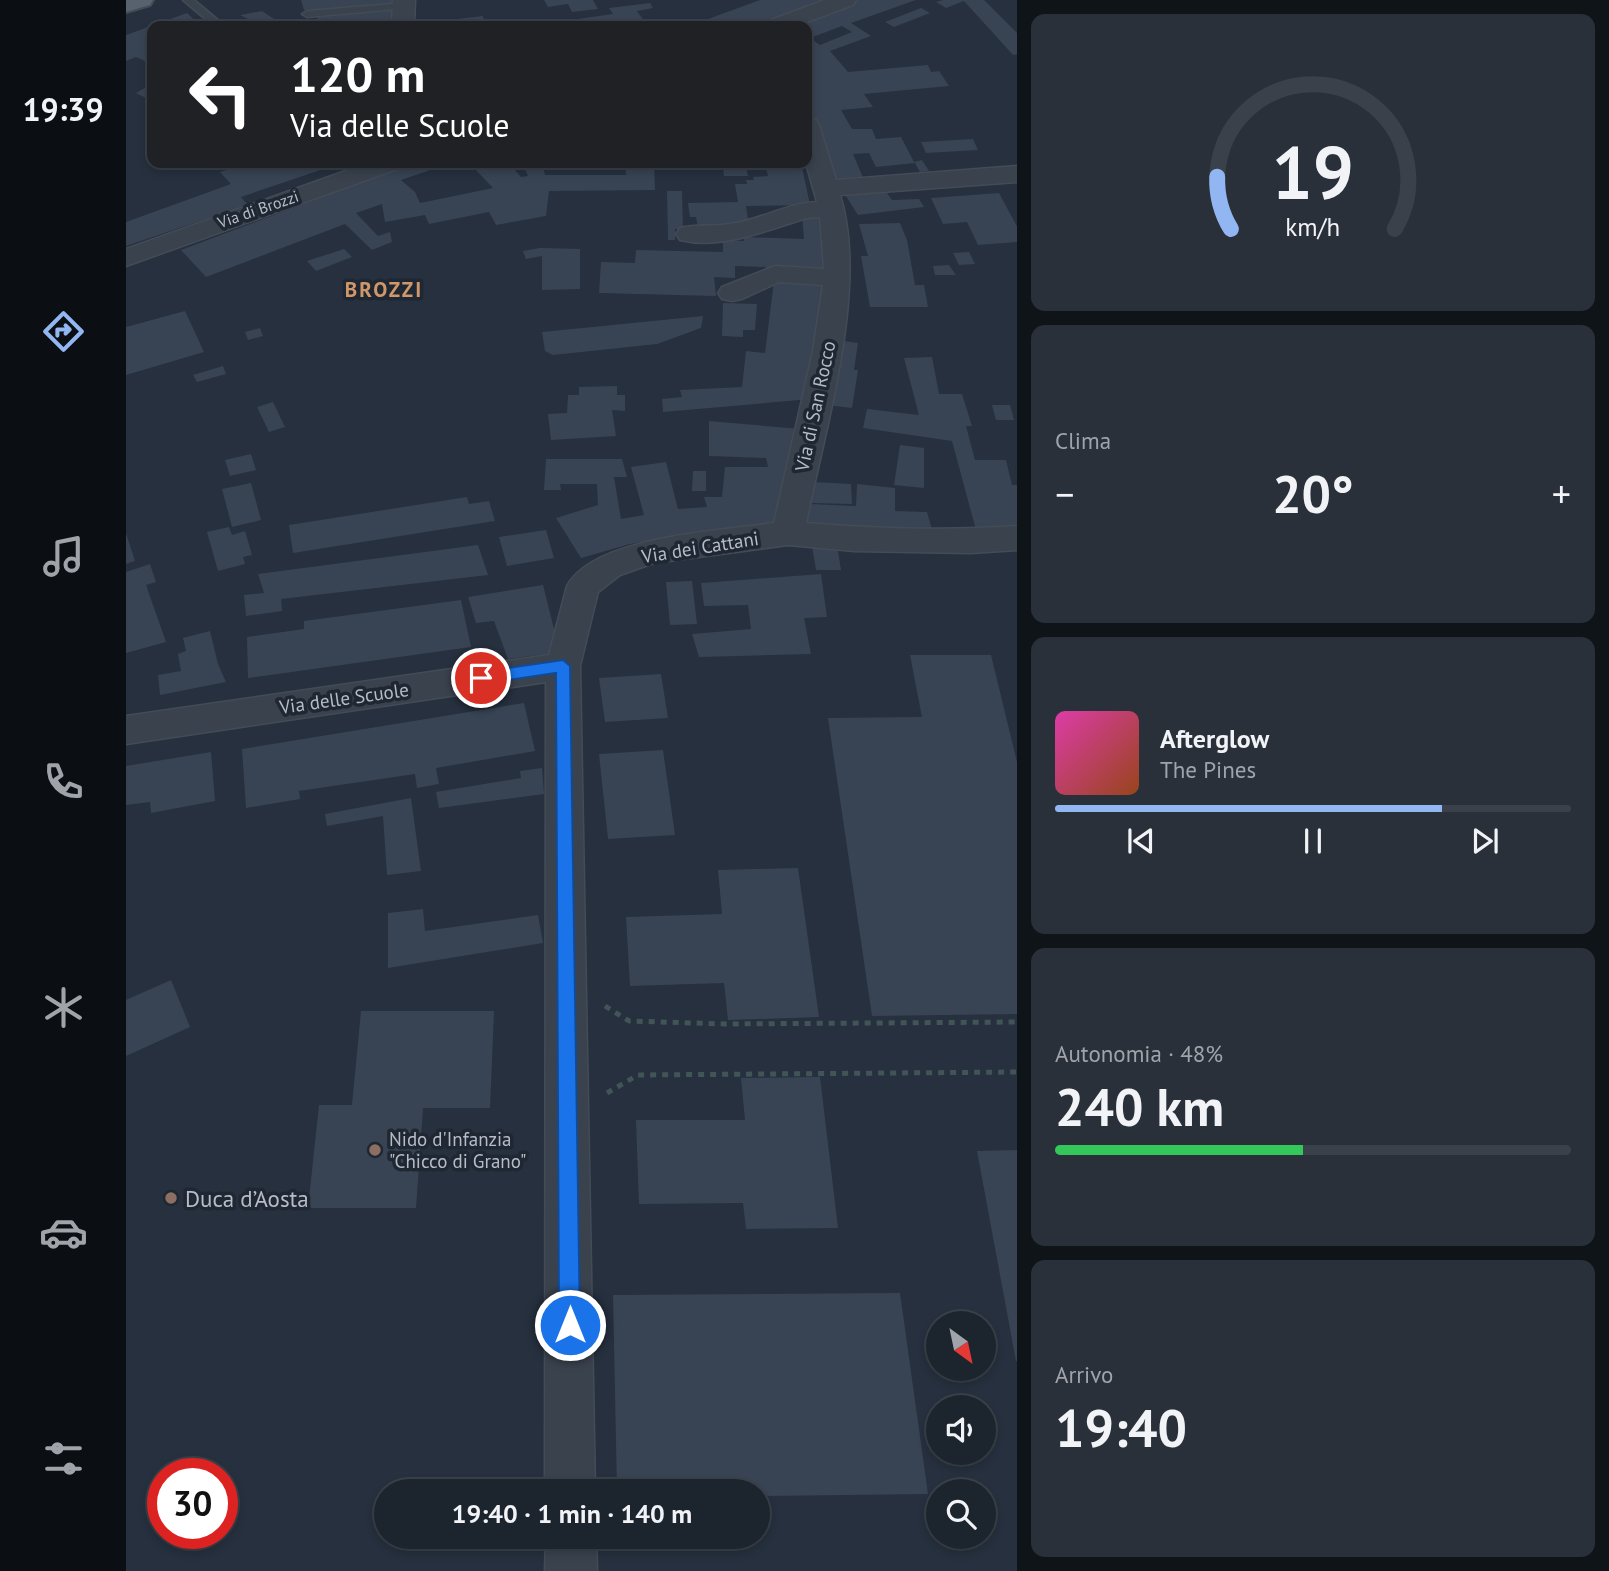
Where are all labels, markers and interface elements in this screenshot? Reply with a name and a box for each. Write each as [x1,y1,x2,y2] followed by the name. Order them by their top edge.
[290,42,425,106] text: 120 m
[175,49,266,140] icon: left
[22,88,104,130] text: 19:39
[290,104,510,146] text: Via delle Scuole
[1272,125,1354,219] text: 19
[214,186,301,233] street label: Via di Brozzi
[1286,211,1340,243] text: km/h
[345,276,423,303] district label: BROZZI
[39,307,88,356] icon: directions
[789,339,841,474] street label: Via di San Rocco
[1055,426,1111,455] text: Clima
[1272,460,1354,527] text: 20°
[1055,469,1074,518] text: −
[1552,469,1571,518] text: +
[639,526,760,568] street label: Via dei Cattani
[39,532,88,581] icon: music
[451,648,511,708] pin
[462,659,500,697] icon: arrive
[277,677,410,719] street label: Via delle Scuole
[1160,722,1269,755] text: Afterglow
[1160,755,1256,784] text: The Pines
[39,757,88,806] icon: phone
[1122,822,1160,860] icon: previous
[1294,822,1332,860] icon: pause
[1466,822,1504,860] icon: next
[39,983,88,1032] icon: climate
[1055,1039,1223,1068] text: Autonomia · 48%
[1055,1073,1224,1140] text: 240 km
[389,1127,526,1173] place label: Nido d'Infanzia "Chicco di Grano"
[367,1142,383,1158] marker: Nido d'Infanzia "Chicco di Grano"
[185,1184,309,1213] place label: Duca d’Aosta
[163,1190,179,1206] marker: Duca d’Aosta
[39,1208,88,1257] icon: car
[533,1288,607,1362] position arrow
[926,1311,996,1381] north arrow
[926,1311,996,1549] map controls
[1055,1360,1113,1389] text: Arrivo
[1055,1394,1187,1461] text: 19:40
[926,1395,996,1465] button: sound
[39,1434,88,1483] icon: filters
[147,1458,238,1549] speed limit sign: 30
[926,1479,996,1549] button: search
[452,1497,692,1530] text: 19:40 · 1 min · 140 m

